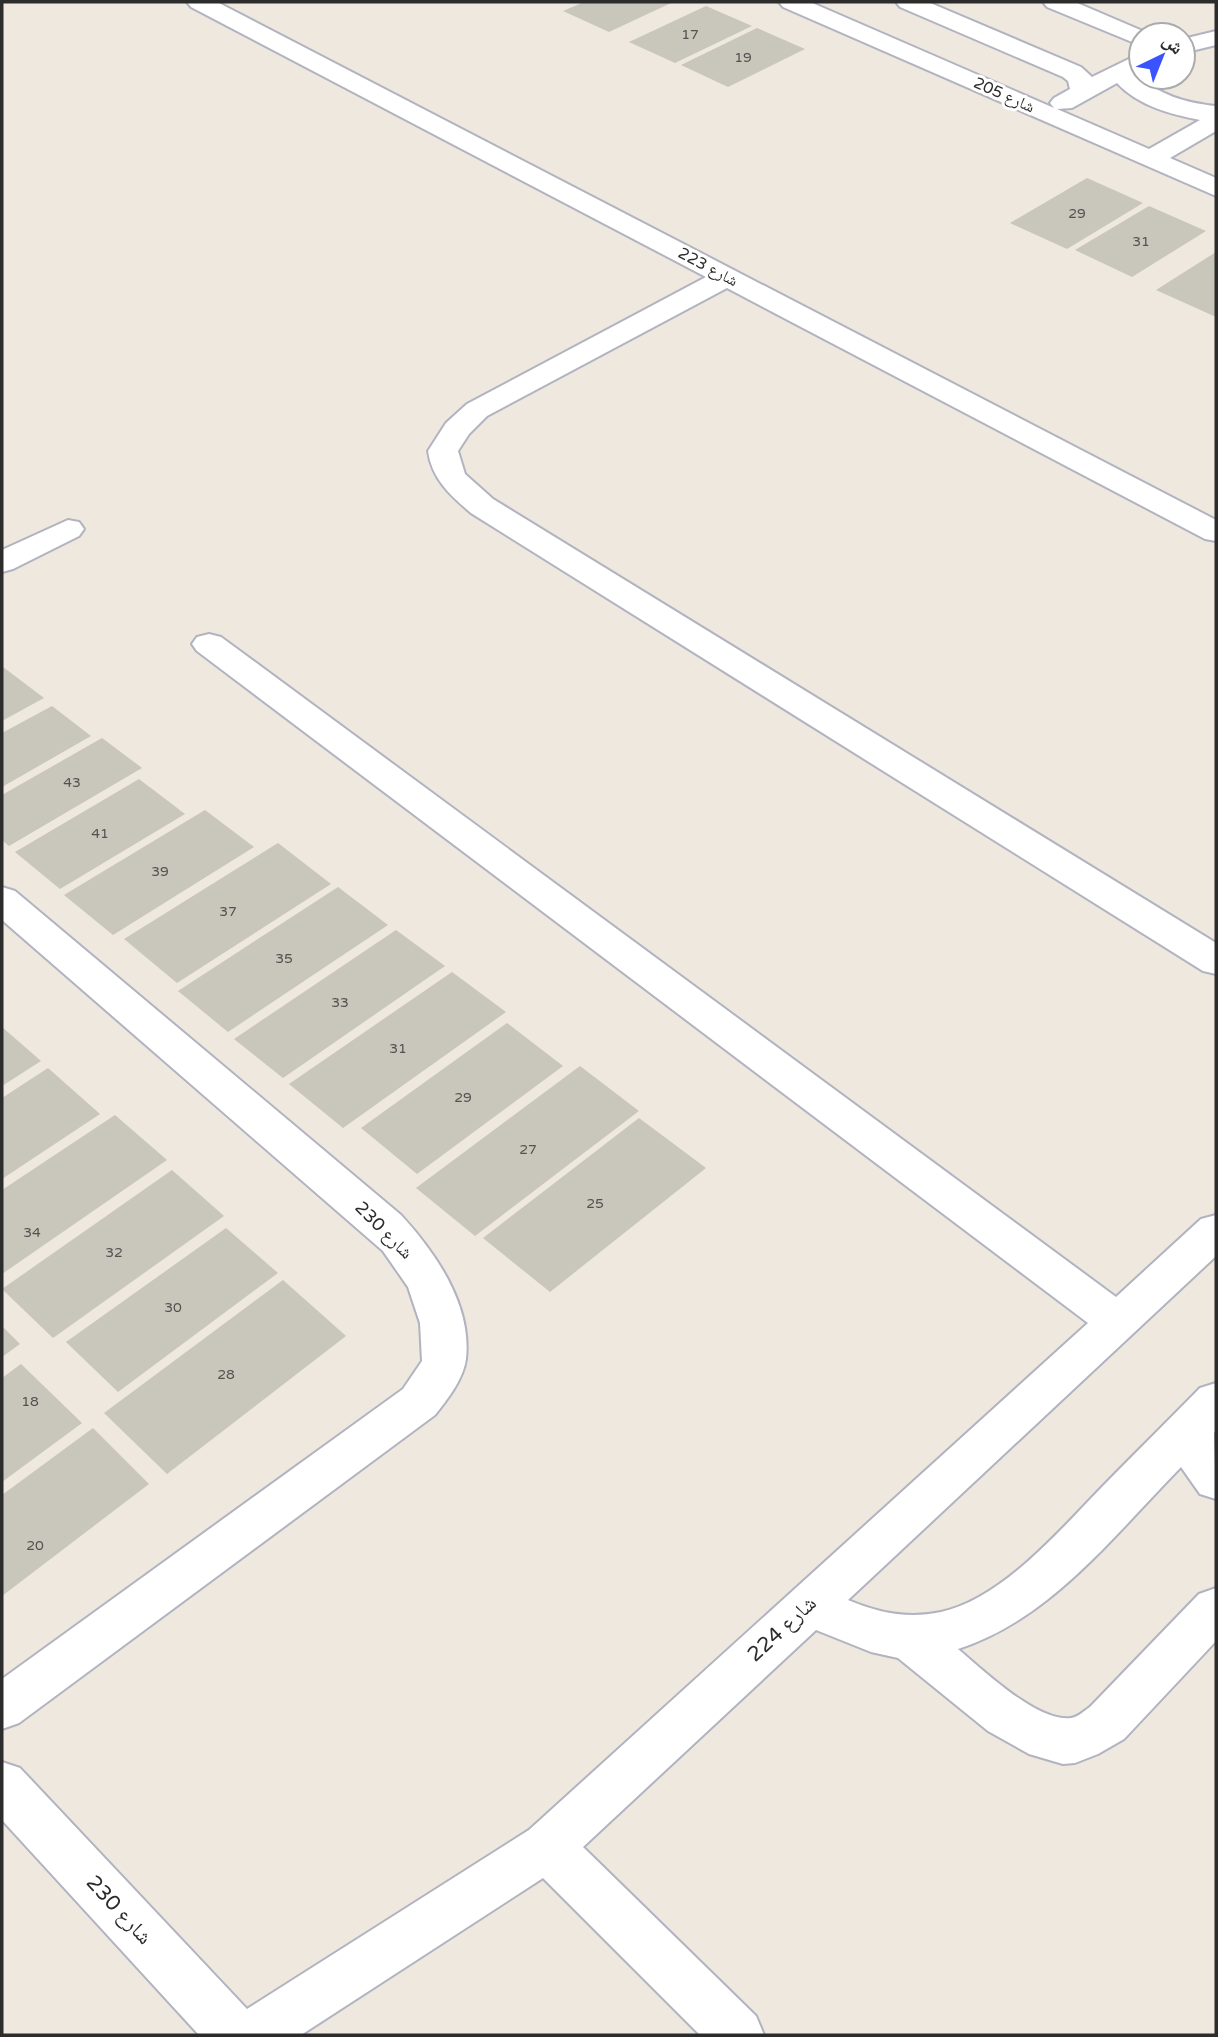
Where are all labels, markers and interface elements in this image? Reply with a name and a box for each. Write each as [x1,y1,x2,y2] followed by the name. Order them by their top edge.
[1127,21,1197,91] north arrow
[681,26,699,43] house number: 17
[1158,29,1188,59] text: ش
[734,49,752,66] house number: 19
[970,73,1038,117] street label: شارع 205
[1068,205,1086,222] house number: 29
[1132,233,1150,250] house number: 31
[675,243,741,291] street label: شارع 223
[63,774,81,791] house number: 43
[91,825,109,842] house number: 41
[151,863,169,880] house number: 39
[219,903,237,920] house number: 37
[275,950,293,967] house number: 35
[331,994,349,1011] house number: 33
[389,1040,407,1057] house number: 31
[454,1089,472,1106] house number: 29
[519,1141,537,1158] house number: 27
[586,1195,604,1212] house number: 25
[350,1196,418,1264] street label: شارع 230
[23,1224,41,1241] house number: 34
[105,1244,123,1261] house number: 32
[164,1299,182,1316] house number: 30
[217,1366,235,1383] house number: 28
[21,1393,39,1410] house number: 18
[26,1537,44,1554] house number: 20
[742,1591,822,1667] street label: شارع 224
[81,1870,157,1950] street label: شارع 230

